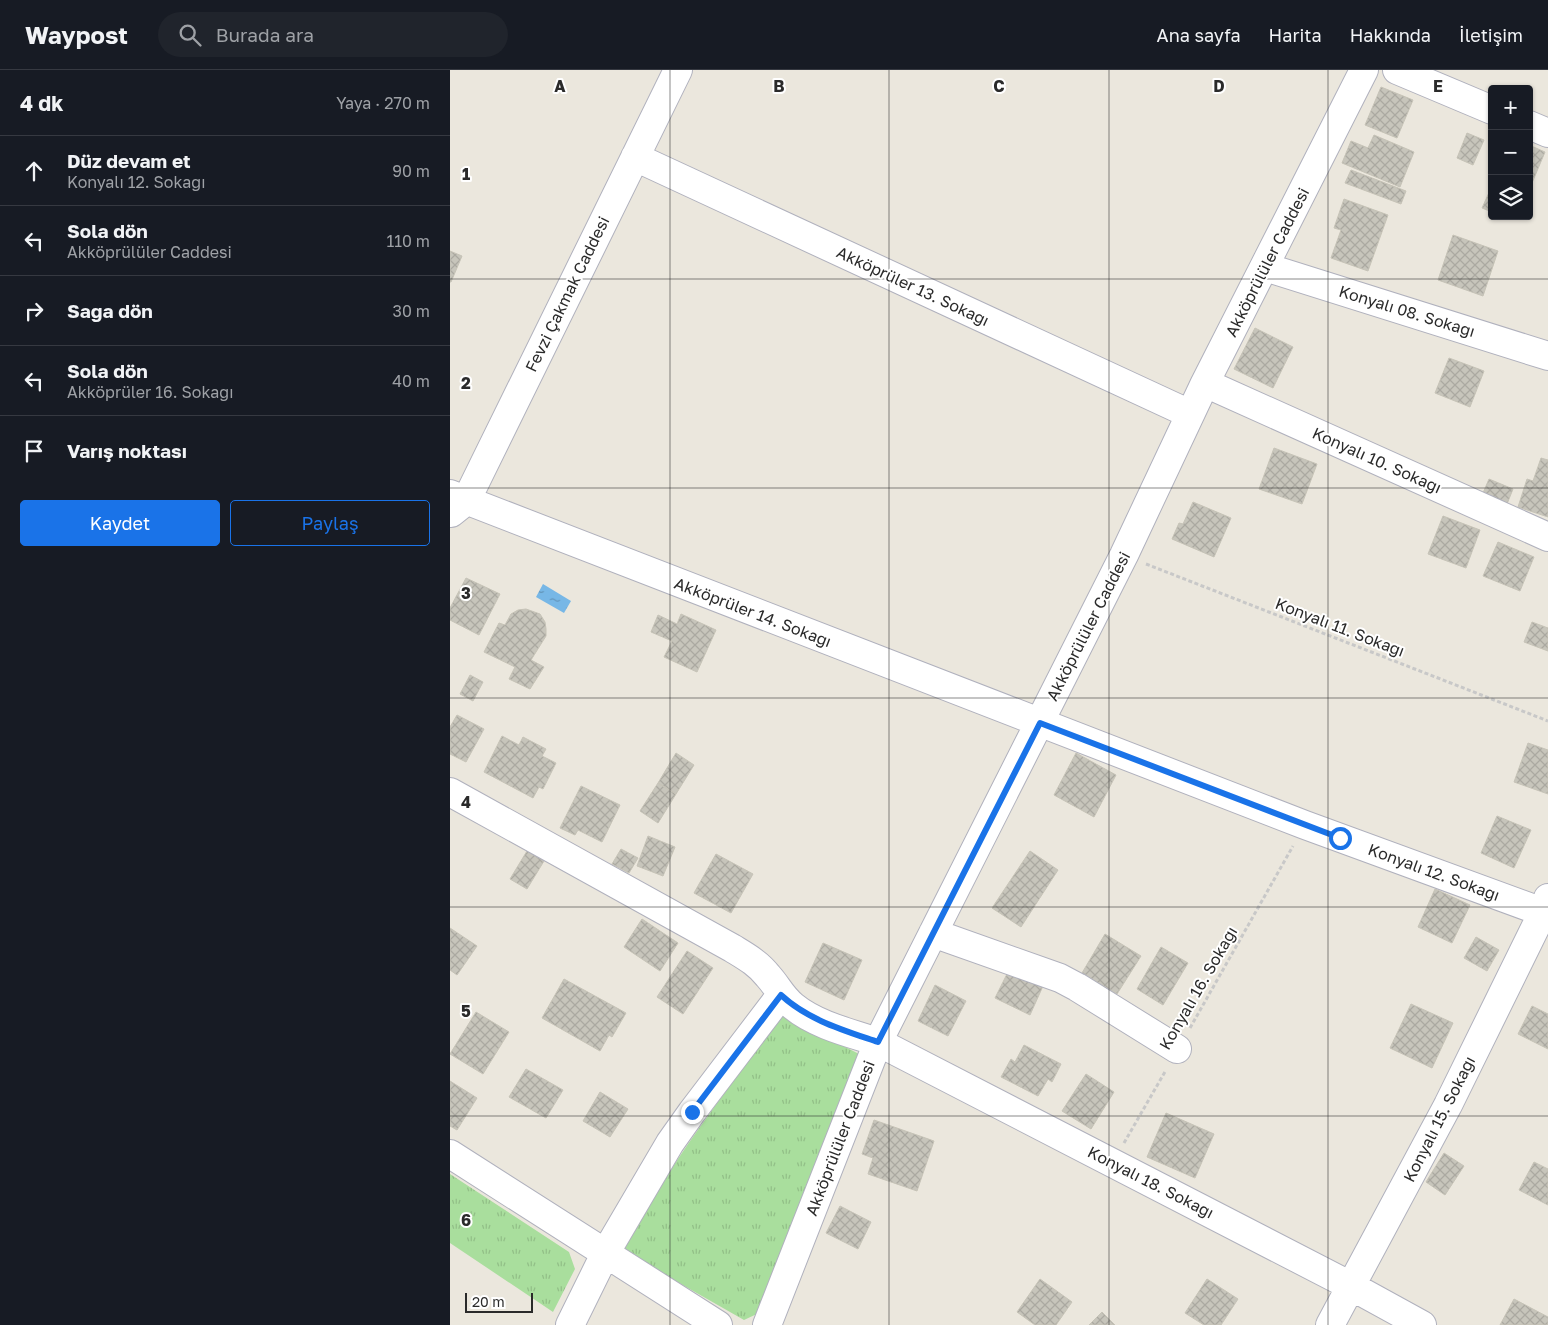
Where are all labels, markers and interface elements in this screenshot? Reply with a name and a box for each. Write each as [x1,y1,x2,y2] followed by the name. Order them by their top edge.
[158,12,508,57] search box
[25,20,128,49] text: Waypost
[176,21,204,49] icon: search
[216,23,314,46] text: Burada ara
[1157,24,1241,46] text: Ana sayfa
[1269,24,1322,46] text: Harita
[1350,24,1431,46] text: Hakkında
[1459,24,1523,46] text: İletişim
[554,76,566,96] text: A
[773,76,785,96] text: B
[993,76,1005,96] text: C
[1213,76,1225,96] text: D
[1433,76,1443,96] text: E
[1488,85,1533,220] map controls
[1488,85,1533,130] button: +
[20,90,63,116] text: 4 dk
[336,93,430,113] text: Yaya · 270 m
[1488,130,1533,175] button: −
[67,149,191,172] text: Düz devam et
[20,157,48,185] icon: ahead
[392,161,430,181] text: 90 m
[462,164,470,184] text: 1
[67,172,206,192] text: Konyalı 12. Sokağı
[1488,175,1533,220] button: layers
[1221,184,1313,340] street label: Akköprülüler Caddesi
[521,213,613,375] street label: Fevzi Çakmak Caddesi
[67,219,148,242] text: Sola dön
[20,227,48,255] icon: left
[386,231,430,251] text: 110 m
[67,242,232,262] text: Akköprülüler Caddesi
[833,242,993,330] street label: Akköprüler 13. Sokağı
[1337,281,1477,341] street label: Konyalı 08. Sokağı
[20,297,48,325] icon: right
[67,299,153,322] text: Sağa dön
[393,301,430,321] text: 30 m
[67,359,148,382] text: Sola dön
[20,367,48,395] icon: left
[392,371,430,391] text: 40 m
[461,373,471,393] text: 2
[67,382,233,402] text: Akköprüler 16. Sokağı
[1309,423,1445,497] street label: Konyalı 10. Sokağı
[20,437,48,465] icon: arrive
[67,439,187,462] text: Varış noktası
[20,500,220,546] button: Kaydet
[230,500,430,546] button: Paylaş
[1042,548,1134,704] street label: Akköprülüler Caddesi
[672,573,834,651] street label: Akköprüler 14. Sokağı
[461,583,471,603] text: 3
[1272,593,1408,661] street label: Konyalı 11. Sokağı
[461,792,471,812] text: 4
[1329,827,1352,850] route start
[1366,839,1502,905] street label: Konyalı 12. Sokağı
[1155,923,1241,1053] street label: Konyalı 16. Sokağı
[461,1001,471,1021] text: 5
[1399,1053,1479,1185] street label: Konyalı 15. Sokağı
[801,1057,879,1219] street label: Akköprülüler Caddesi
[681,1101,704,1124] route end
[1085,1142,1217,1222] street label: Konyalı 18. Sokağı
[461,1210,471,1230] text: 6
[465,1290,532,1313] scale bar
[472,1293,505,1310] text: 20 m

